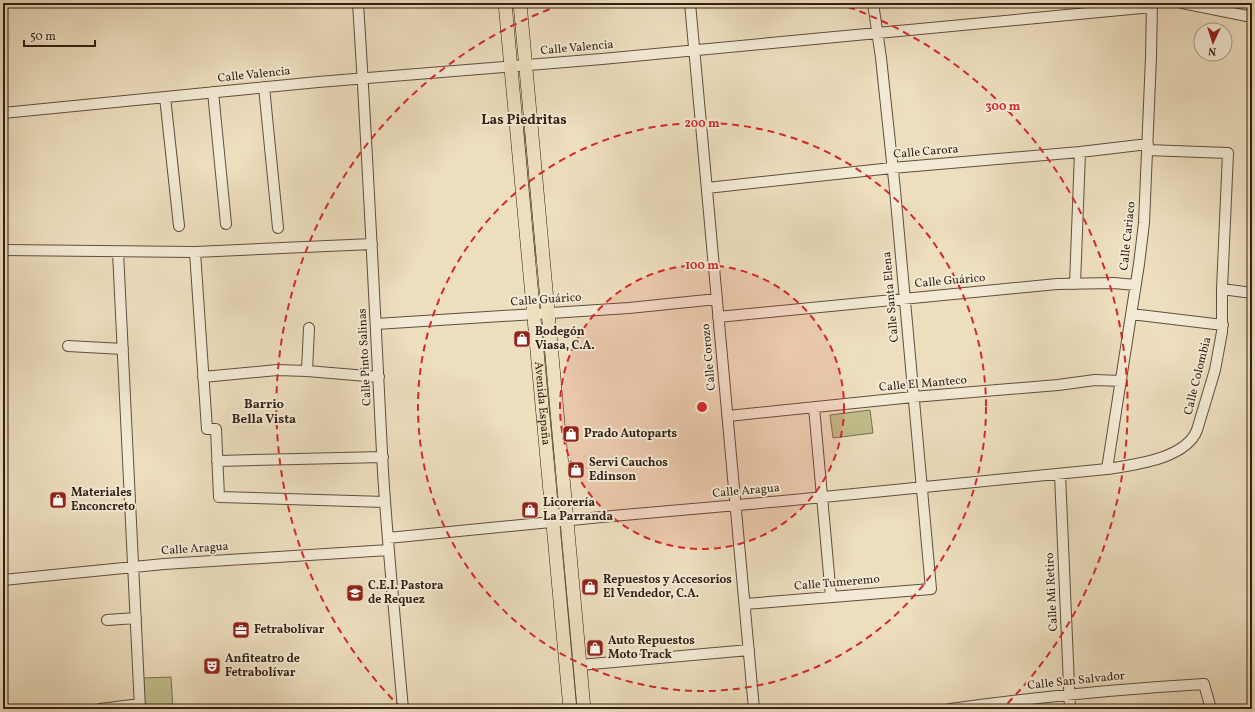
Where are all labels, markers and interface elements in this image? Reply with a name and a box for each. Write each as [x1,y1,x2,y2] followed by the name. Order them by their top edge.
[24,22,95,48] scale bar
[1193,22,1233,62] north arrow
[30,29,56,45] text: 50 m
[540,37,614,59] street label: Calle Valencia
[1208,43,1217,58] text: N
[217,63,291,87] street label: Calle Valencia
[986,99,1021,115] text: 300 m
[481,111,567,130] district label: Las Piedritas
[684,116,720,132] text: 200 m
[893,141,959,163] street label: Calle Carora
[1116,201,1140,271] street label: Calle Cariaco
[879,251,903,343] street label: Calle Santa Elena
[685,258,719,274] text: 100 m
[914,270,986,292] street label: Calle Guárico
[510,290,582,310] street label: Calle Guárico
[354,308,376,406] street label: Calle Pinto Salinas
[698,323,720,391] street label: Calle Corozo
[535,324,595,354] place label: Bodegón Viasa, C.A.
[512,329,532,349] shop icon: Bodegón Viasa, C.A.
[1181,335,1215,417] street label: Calle Colombia
[530,361,554,446] street label: Avenida España
[878,372,968,396] street label: Calle El Manteco
[232,396,296,429] district label: Barrio Bella Vista
[695,400,709,414] centre of rings
[561,424,581,444] shop icon: Prado Autoparts
[584,426,678,442] place label: Prado Autoparts
[589,455,668,485] place label: Servi Cauchos Edinson
[566,460,586,480] shop icon: Servi Cauchos Edinson
[712,480,780,502] street label: Calle Aragua
[71,485,135,515] place label: Materiales Enconcreto
[48,490,68,510] shop icon: Materiales Enconcreto
[543,495,613,525] place label: Licorería La Parranda
[520,500,540,520] shop icon: Licorería La Parranda
[161,539,229,559] street label: Calle Aragua
[1042,552,1062,632] street label: Calle Mi Retiro
[793,571,881,595] street label: Calle Tumeremo
[603,572,732,602] place label: Repuestos y Accesorios El Vendedor, C.A.
[580,577,600,597] shop icon: Repuestos y Accesorios El Vendedor, C.A.
[368,578,444,608] place label: C.E.I. Pastora de Requez
[345,583,365,603] school or university icon: C.E.I. Pastora de Requez
[231,620,251,640] office icon: Fetrabolívar
[254,622,325,638] place label: Fetrabolívar
[608,633,695,663] place label: Auto Repuestos Moto Track
[585,638,605,658] shop icon: Auto Repuestos Moto Track
[225,651,300,681] place label: Anfiteatro de Fetrabolívar
[202,656,222,676] theatre icon: Anfiteatro de Fetrabolívar
[1026,668,1126,694] street label: Calle San Salvador

